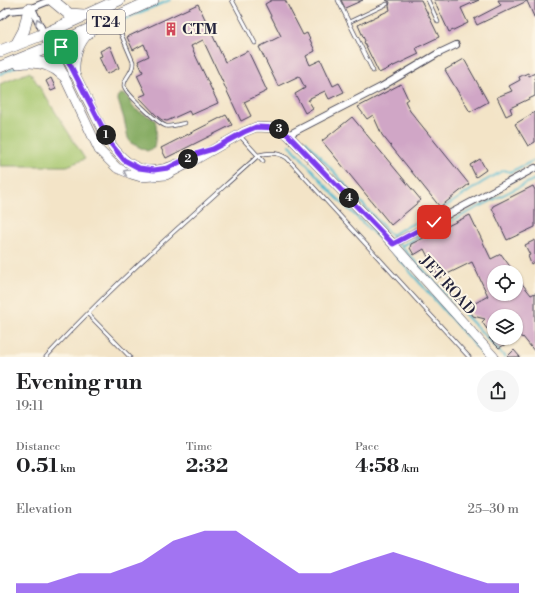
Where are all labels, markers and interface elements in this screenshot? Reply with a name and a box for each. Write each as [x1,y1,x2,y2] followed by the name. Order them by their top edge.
[87,10,125,34] road number: T24
[35,18,43,25] one-way arrow
[182,20,218,39] place label: CTM
[163,21,179,37] building icon: CTM
[44,30,78,64] pin
[50,36,72,58] icon: arrive
[269,119,289,139] pin: 3
[276,122,282,136] text: 3
[96,125,116,145] pin: 1
[103,128,109,142] text: 1
[178,149,198,169] pin: 2
[185,152,191,166] text: 2
[123,169,130,177] one-way arrow
[339,188,359,208] pin: 4
[345,191,353,205] text: 4
[417,205,451,239] pin
[423,211,445,233] icon: check
[415,251,479,319] street label: JET ROAD
[487,265,523,345] map controls
[487,265,523,301] button: locate
[487,309,523,345] button: layers
[16,369,142,396] text: Evening run
[477,370,519,412] button: share
[16,398,44,414] text: 19:11
[16,440,60,454] text: Distance
[186,440,212,454] text: Time
[355,440,379,454] text: Pace
[16,454,58,479] text: 0.51
[186,454,228,479] text: 2:32
[355,454,399,479] text: 4:58
[58,462,76,476] text: km
[399,462,419,476] text: /km
[16,501,72,517] text: Elevation
[468,501,519,517] text: 25–30 m

